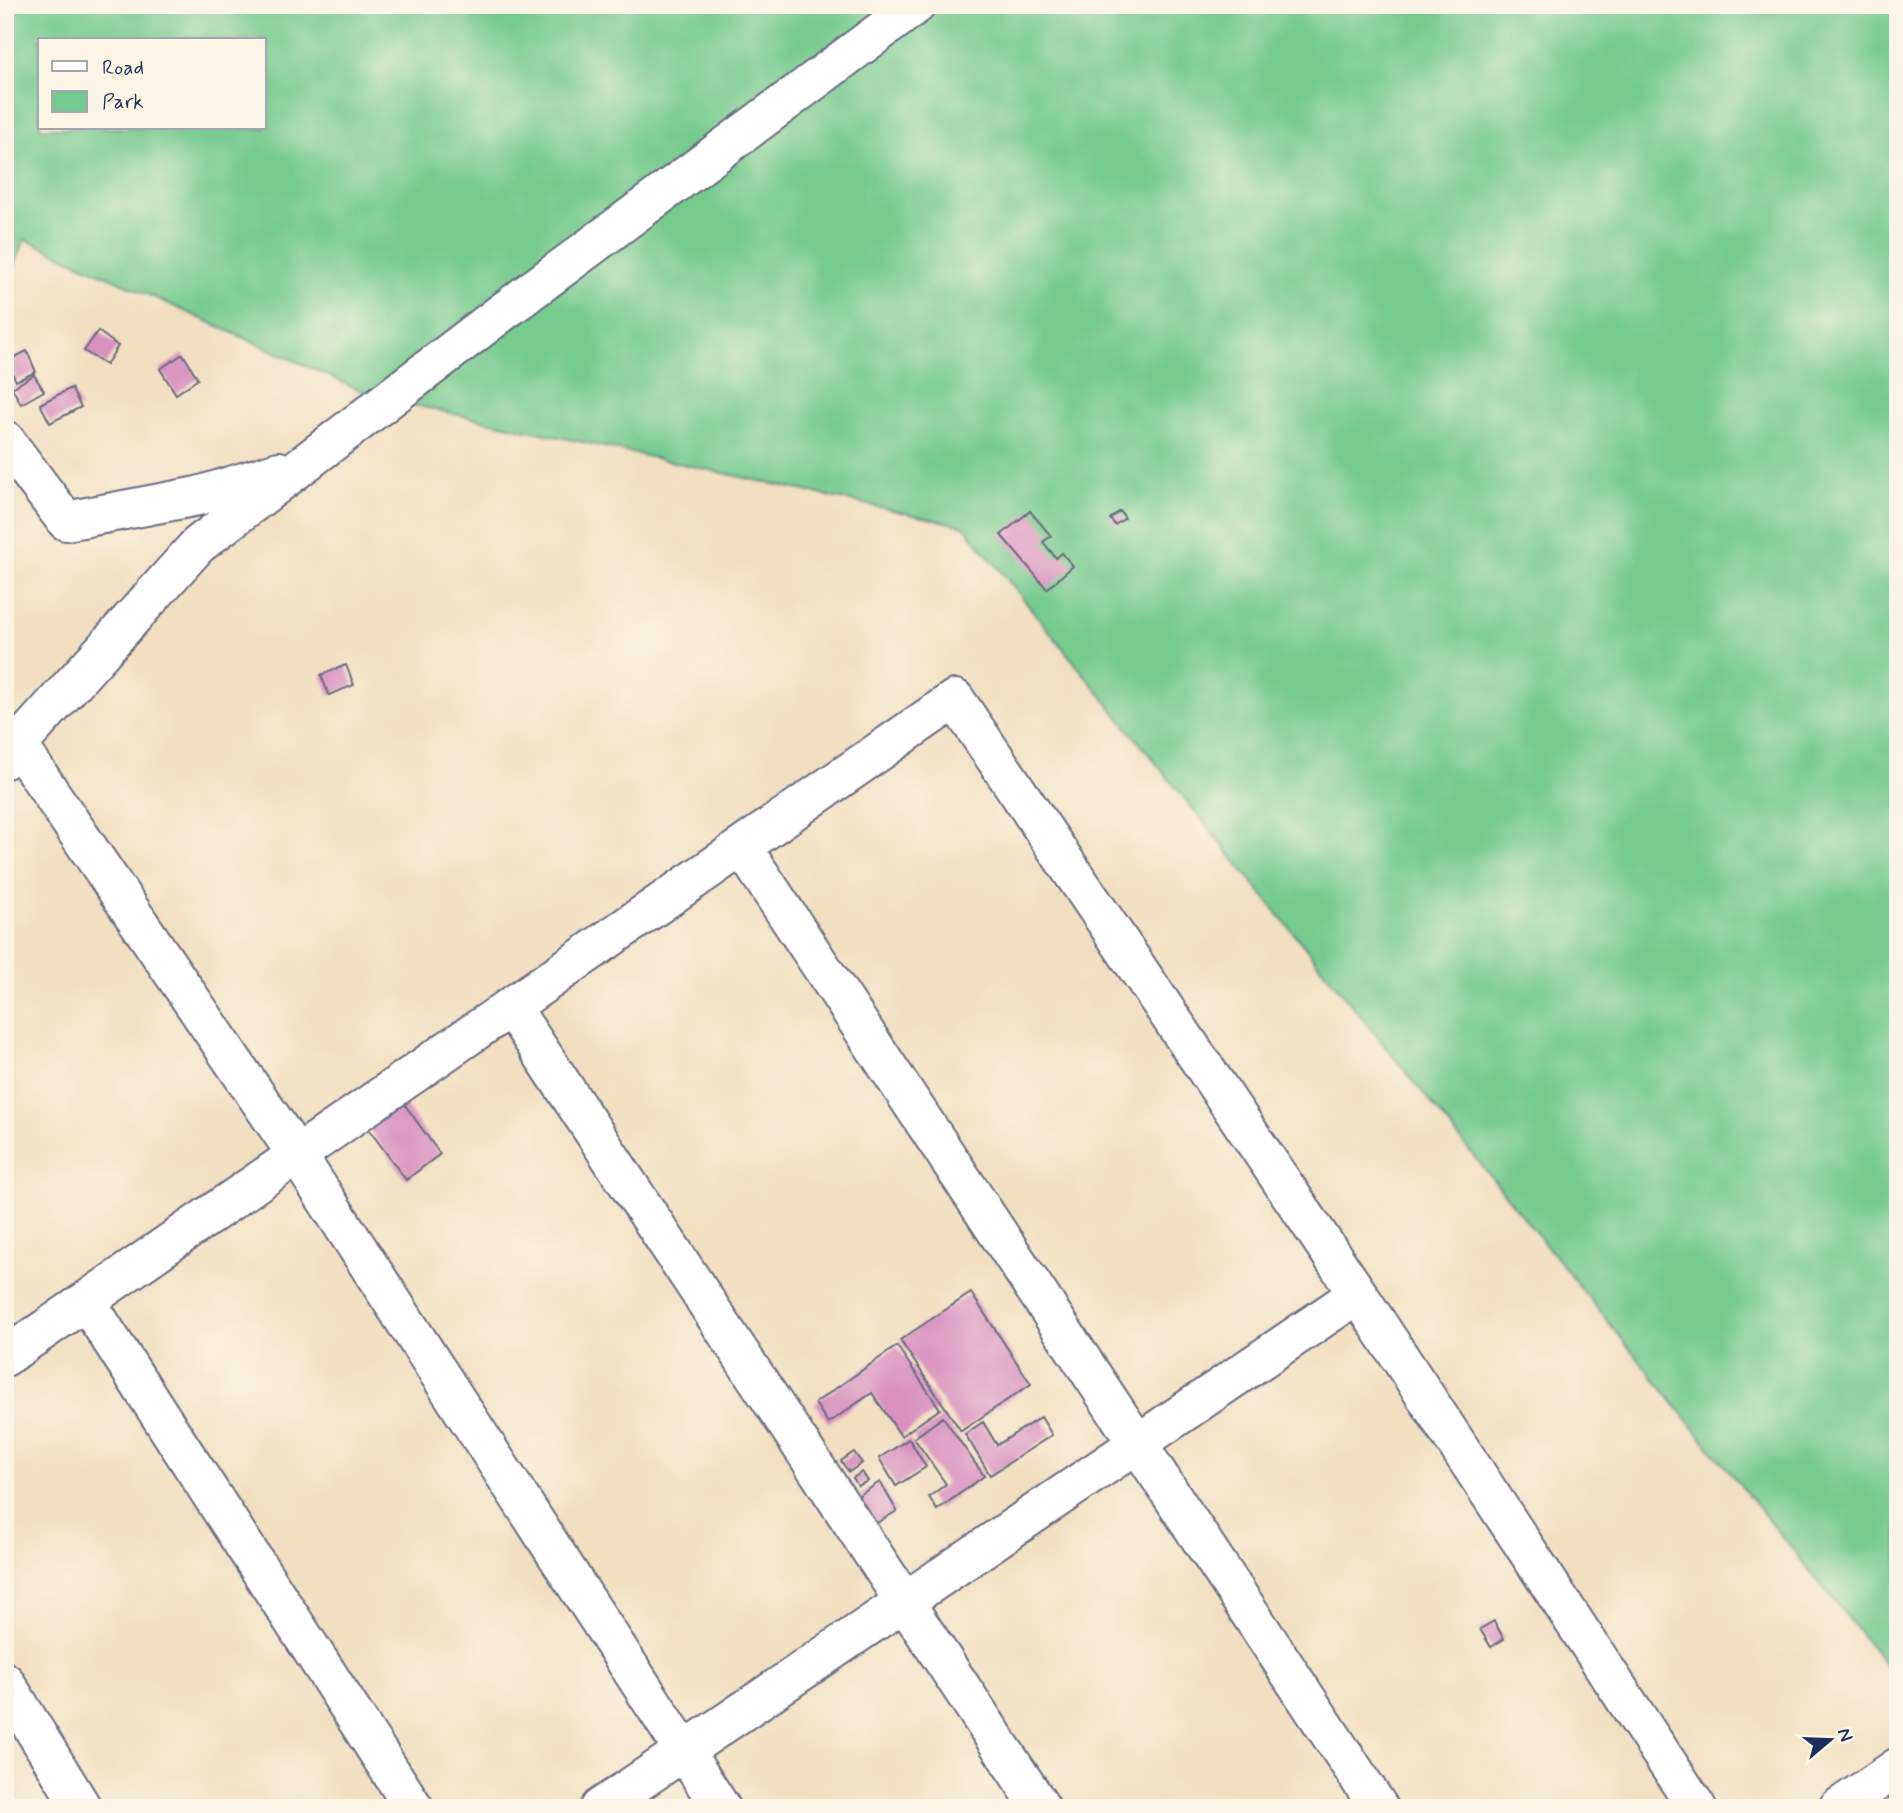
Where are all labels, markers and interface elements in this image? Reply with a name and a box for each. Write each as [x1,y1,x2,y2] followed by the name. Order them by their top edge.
[38,38,266,130] legend
[102,54,144,82] text: Road
[102,88,144,116] text: Park
[1794,1704,1864,1774] north arrow
[1831,1725,1859,1745] text: N

